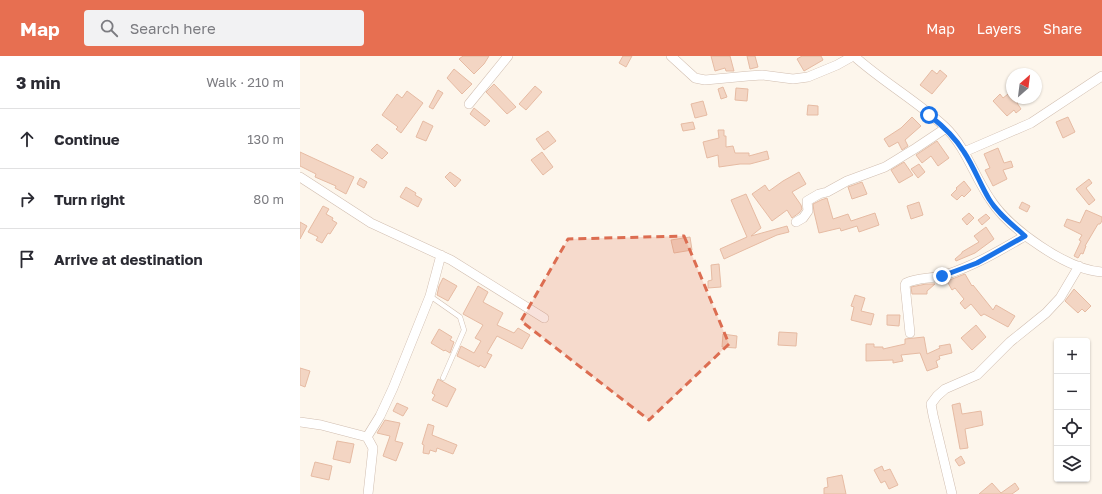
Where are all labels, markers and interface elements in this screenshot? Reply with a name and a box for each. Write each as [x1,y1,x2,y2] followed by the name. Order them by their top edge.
[84,10,364,46] search box
[20,17,60,40] text: Map
[98,17,120,39] icon: search
[130,19,216,37] text: Search here
[926,20,955,37] text: Map
[977,20,1021,37] text: Layers
[1043,20,1082,37] text: Share
[1006,68,1042,104] north arrow
[16,72,60,93] text: 3 min
[206,74,284,90] text: Walk · 210 m
[920,106,938,124] route start
[16,128,38,150] icon: ahead
[54,130,120,148] text: Continue
[247,131,284,147] text: 130 m
[16,188,38,210] icon: right
[54,190,125,208] text: Turn right
[253,191,284,207] text: 80 m
[16,248,38,270] icon: arrive
[54,250,203,268] text: Arrive at destination
[933,267,951,285] route end
[1054,338,1090,482] map controls
[1054,338,1090,374] button: +
[1054,374,1090,410] button: −
[1054,410,1090,446] button: locate
[1054,446,1090,482] button: layers

